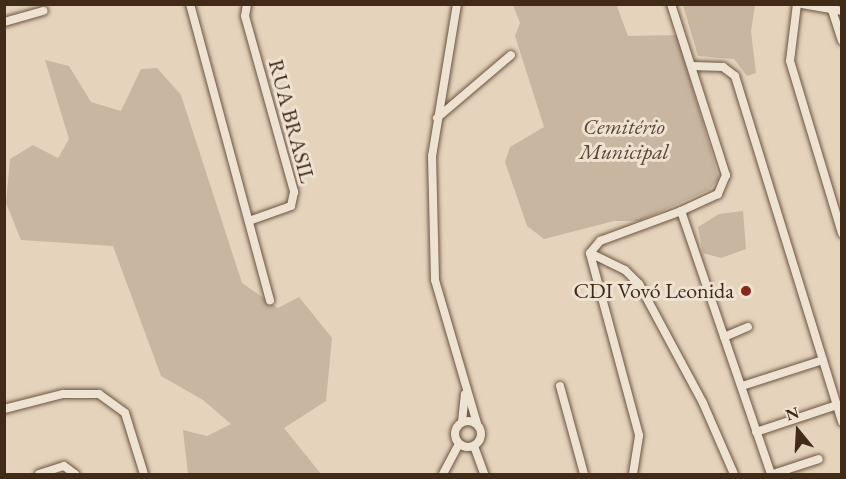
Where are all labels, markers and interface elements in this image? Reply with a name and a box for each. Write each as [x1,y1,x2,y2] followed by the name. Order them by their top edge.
[263,56,321,186] street label: RUA BRASIL
[579,113,669,164] park label: Cemitério Municipal
[573,278,734,304] place label: CDI Vovó Leonida
[739,284,753,298] marker: CDI Vovó Leonida
[768,401,828,461] north arrow
[783,401,802,425] text: N

